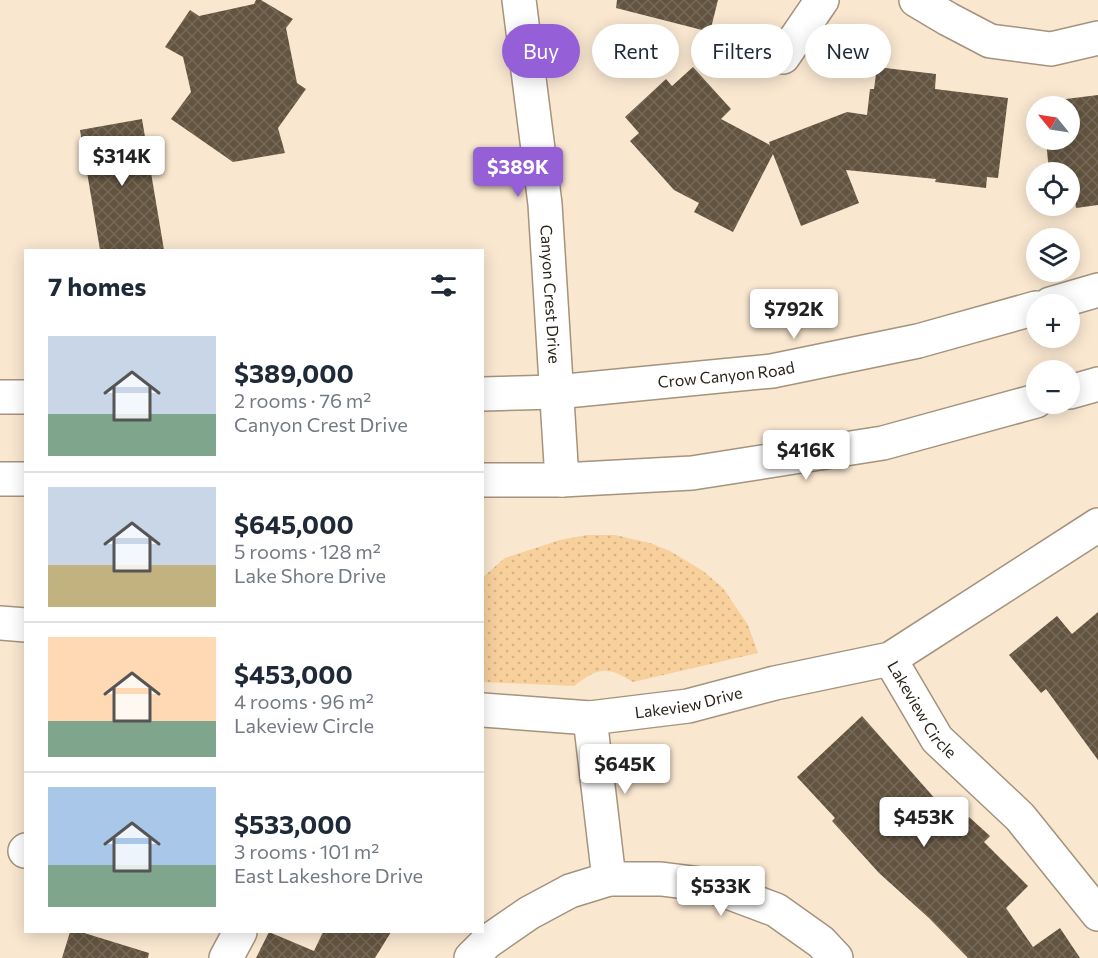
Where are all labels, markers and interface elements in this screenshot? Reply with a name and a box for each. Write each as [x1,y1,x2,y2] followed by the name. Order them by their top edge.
[502,24,580,78] chip: Buy
[592,24,679,78] chip: Rent
[691,24,793,78] chip: Filters
[805,24,891,78] chip: New
[1026,96,1080,150] north arrow
[1026,96,1080,414] map controls
[80,136,164,187] pin: $314K
[93,143,151,167] text: $314K
[476,147,560,198] pin: $389K
[487,154,549,178] text: $389K
[1026,162,1080,216] button: locate
[537,224,565,364] street label: Canyon Crest Drive
[1026,228,1080,282] button: layers
[427,269,460,302] icon: filters
[48,270,146,301] text: 7 homes
[752,289,836,340] pin: $792K
[1026,294,1080,348] button: +
[764,296,824,320] text: $792K
[234,357,354,388] text: $389,000
[657,357,796,391] street label: Crow Canyon Road
[96,360,168,432] icon: home
[1026,360,1080,414] button: −
[234,388,371,412] text: 2 rooms · 76 m²
[234,412,408,436] text: Canyon Crest Drive
[764,430,848,481] pin: $416K
[777,437,835,461] text: $416K
[234,508,354,539] text: $645,000
[96,511,168,583] icon: home
[234,539,381,563] text: 5 rooms · 128 m²
[234,563,386,587] text: Lake Shore Drive
[884,657,961,762] street label: Lakeview Circle
[234,658,353,689] text: $453,000
[96,661,168,733] icon: home
[633,682,744,721] street label: Lakeview Drive
[234,689,374,713] text: 4 rooms · 96 m²
[234,713,374,737] text: Lakeview Circle
[583,744,667,795] pin: $645K
[594,751,656,775] text: $645K
[882,797,966,848] pin: $453K
[893,804,955,828] text: $453K
[234,808,352,839] text: $533,000
[96,811,168,883] icon: home
[234,839,379,863] text: 3 rooms · 101 m²
[234,863,423,887] text: East Lakeshore Drive
[679,866,763,917] pin: $533K
[691,873,751,897] text: $533K

